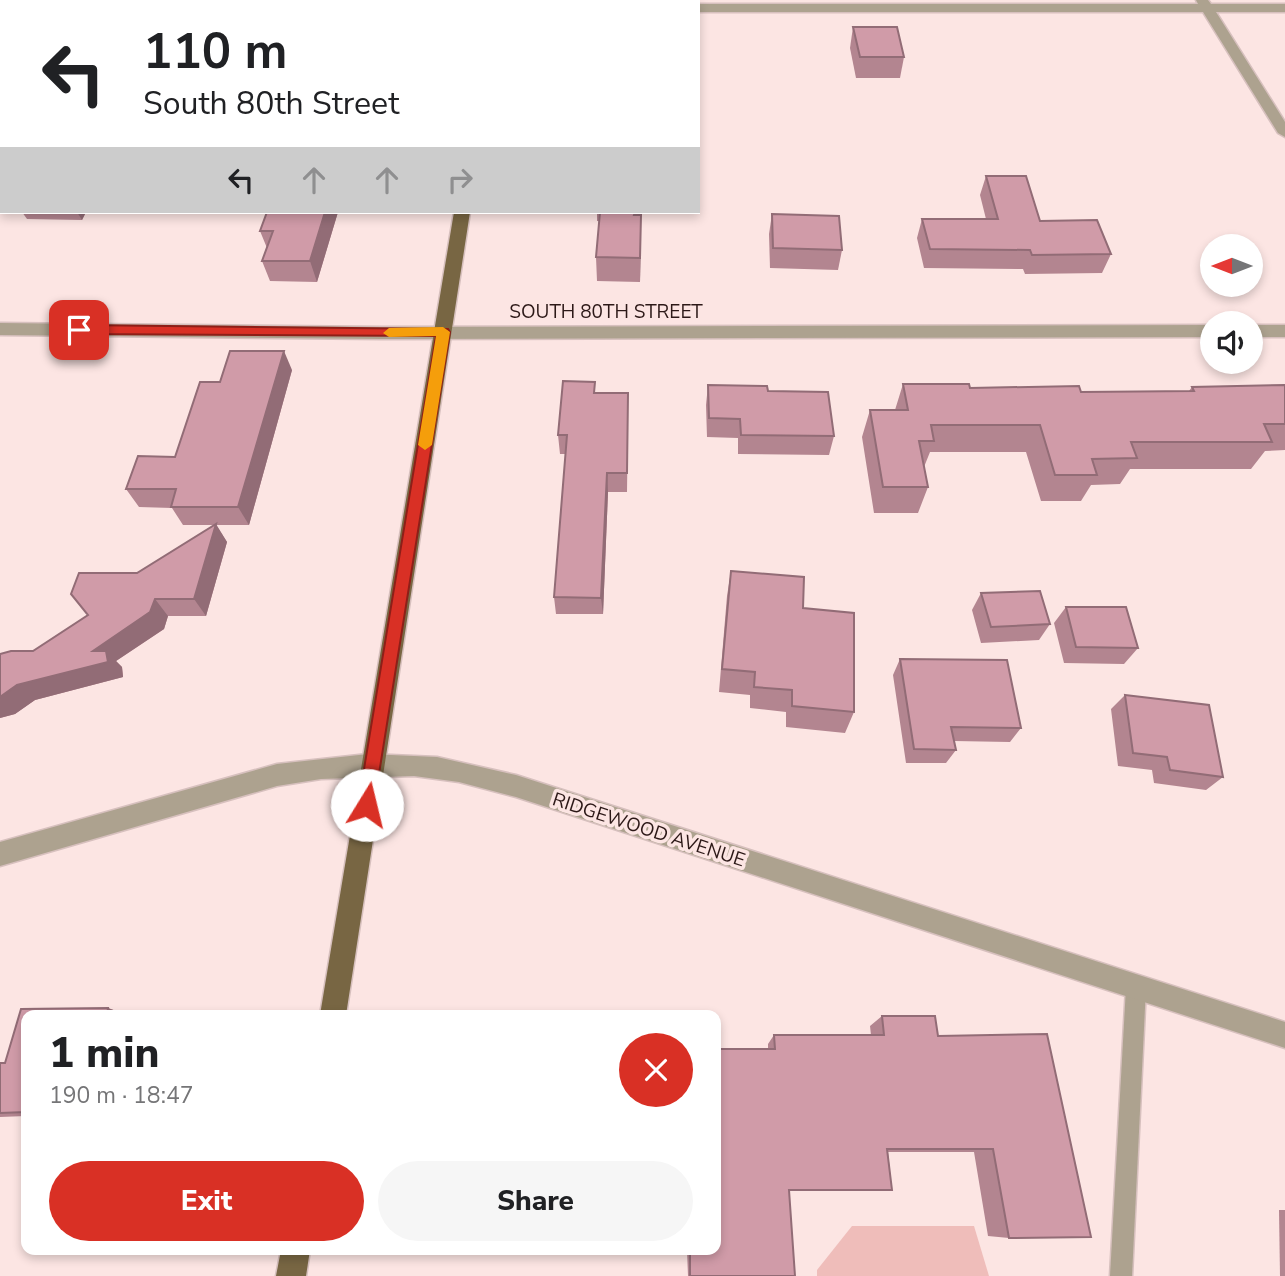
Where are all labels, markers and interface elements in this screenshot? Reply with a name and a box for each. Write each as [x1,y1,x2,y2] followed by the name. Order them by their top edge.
[143,18,287,85] text: 110 m
[28,28,119,119] icon: left
[143,82,399,125] text: South 80th Street
[222,161,260,199] icon: left
[295,161,333,199] icon: ahead
[368,161,406,199] icon: ahead
[441,161,479,199] icon: right
[1200,234,1264,298] north arrow
[1200,234,1263,374] map controls
[509,299,703,325] street label: SOUTH 80TH STREET
[49,300,109,360] pin
[60,311,98,349] icon: arrive
[1200,311,1263,374] button: sound
[330,768,404,842] position arrow
[549,787,748,873] street label: RIDGEWOOD AVENUE
[49,1025,159,1082] text: 1 min
[619,1033,693,1107] button: close
[49,1080,194,1111] text: 190 m · 18:47
[49,1161,364,1241] button: Exit
[378,1161,693,1241] button: Share

